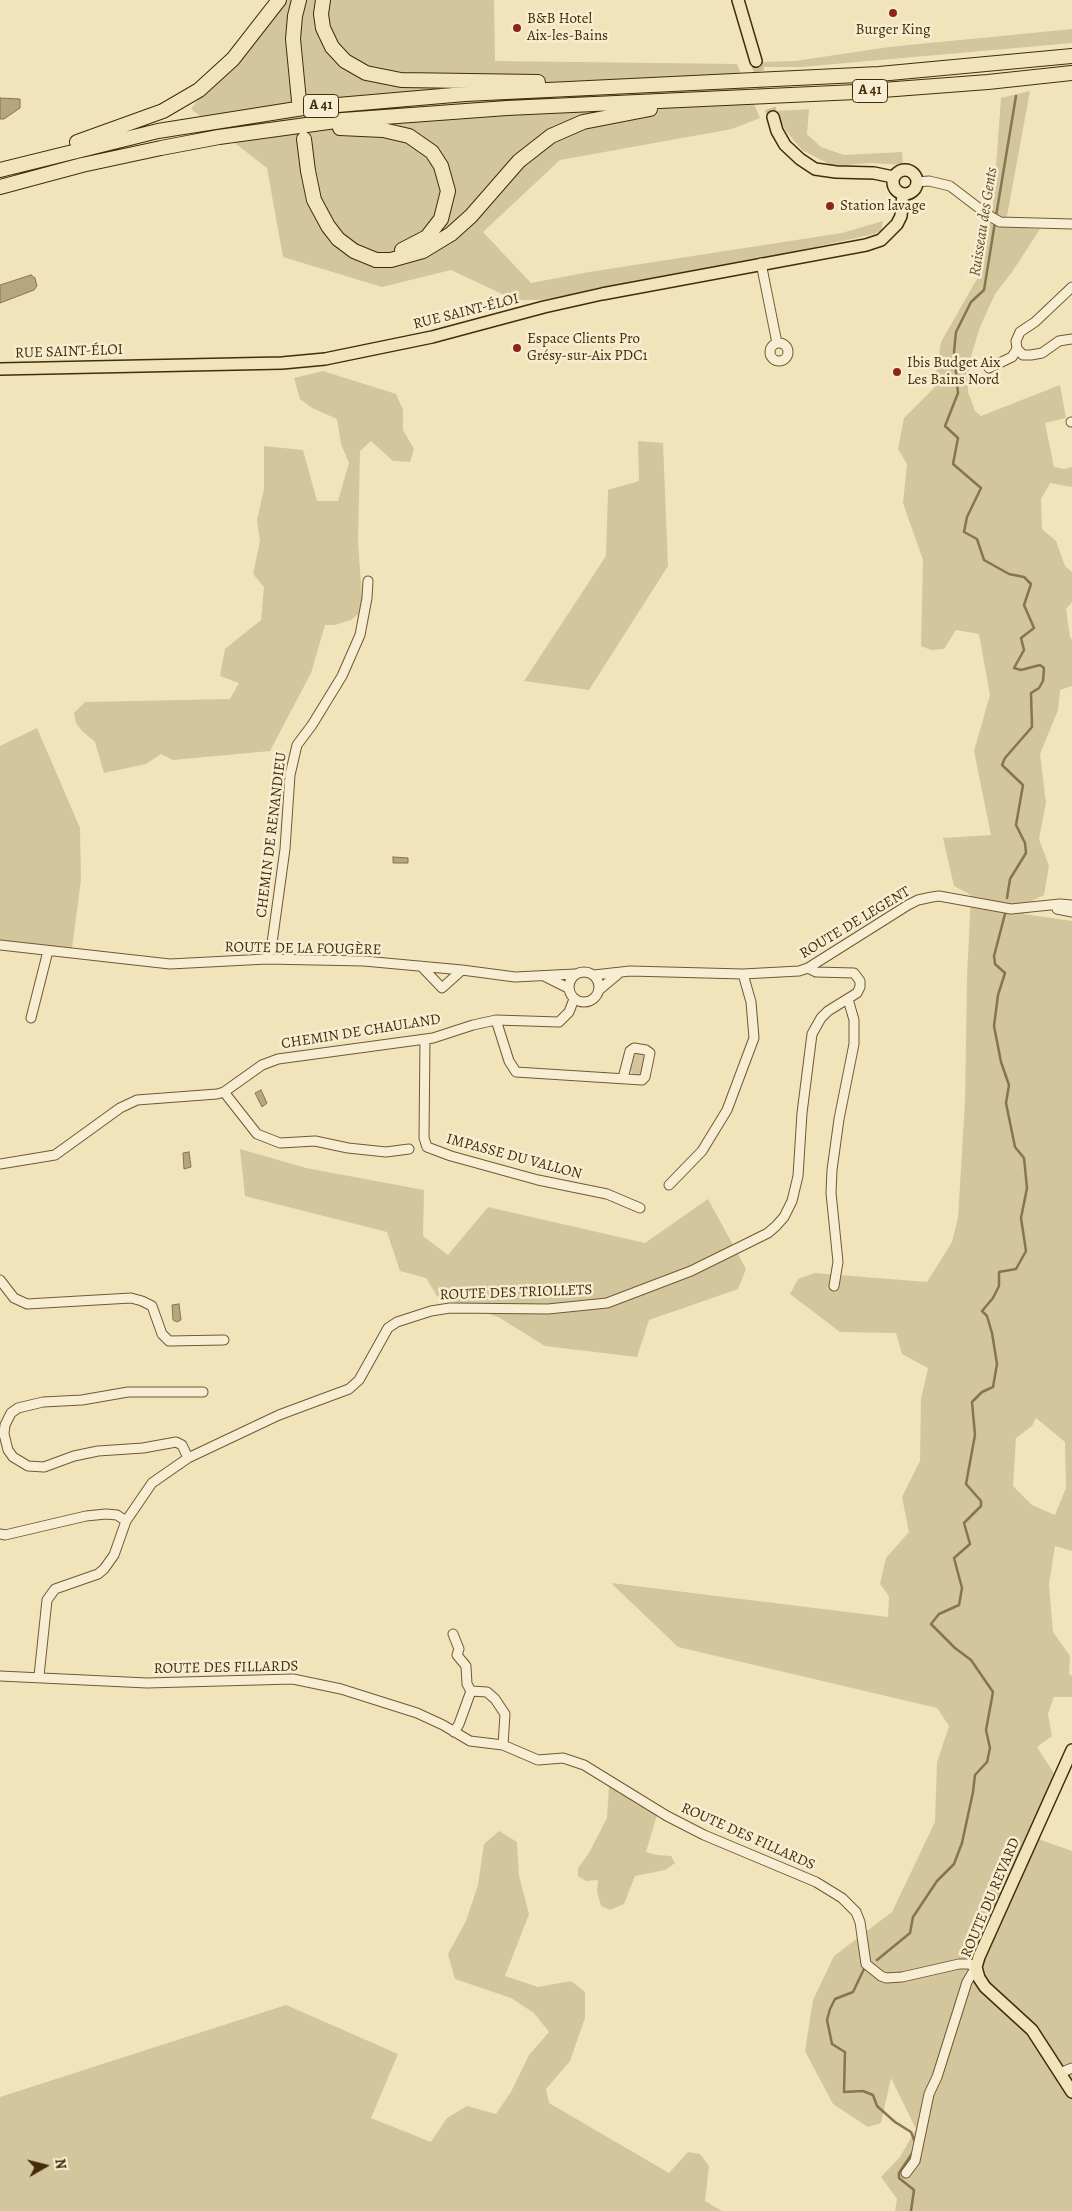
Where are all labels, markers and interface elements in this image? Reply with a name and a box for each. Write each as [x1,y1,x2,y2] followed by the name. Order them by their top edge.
[887,7,899,19] marker: Burger King
[527,10,608,45] place label: B&B Hotel Aix-les-Bains
[855,21,931,39] place label: Burger King
[511,22,523,34] marker: B&B Hotel Aix-les-Bains
[852,80,888,102] road number: A 41
[304,94,338,118] road number: A 41
[966,166,1002,278] water label: Ruisseau des Gents
[840,197,926,215] place label: Station lavage
[824,200,836,212] marker: Station lavage
[411,290,521,334] street label: RUE SAINT-ÉLOI
[527,330,648,365] place label: Espace Clients Pro Grésy-sur-Aix PDC1
[15,341,123,363] street label: RUE SAINT-ÉLOI
[511,342,523,354] marker: Espace Clients Pro Grésy-sur-Aix PDC1
[907,354,1000,389] place label: Ibis Budget Aix Les Bains Nord
[891,366,903,378] marker: Ibis Budget Aix Les Bains Nord
[253,751,291,919] street label: CHEMIN DE RENANDIEU
[797,883,913,963] street label: ROUTE DE LEGENT
[224,939,382,959] street label: ROUTE DE LA FOUGÈRE
[280,1010,442,1054] street label: CHEMIN DE CHAULAND
[444,1130,584,1184] street label: IMPASSE DU VALLON
[439,1281,593,1305] street label: ROUTE DES TRIOLLETS
[153,1658,299,1678] street label: ROUTE DES FILLARDS
[678,1799,818,1875] street label: ROUTE DES FILLARDS
[958,1835,1024,1961] street label: ROUTE DU REVARD
[20,2141,70,2191] north arrow
[50,2157,70,2170] text: N

